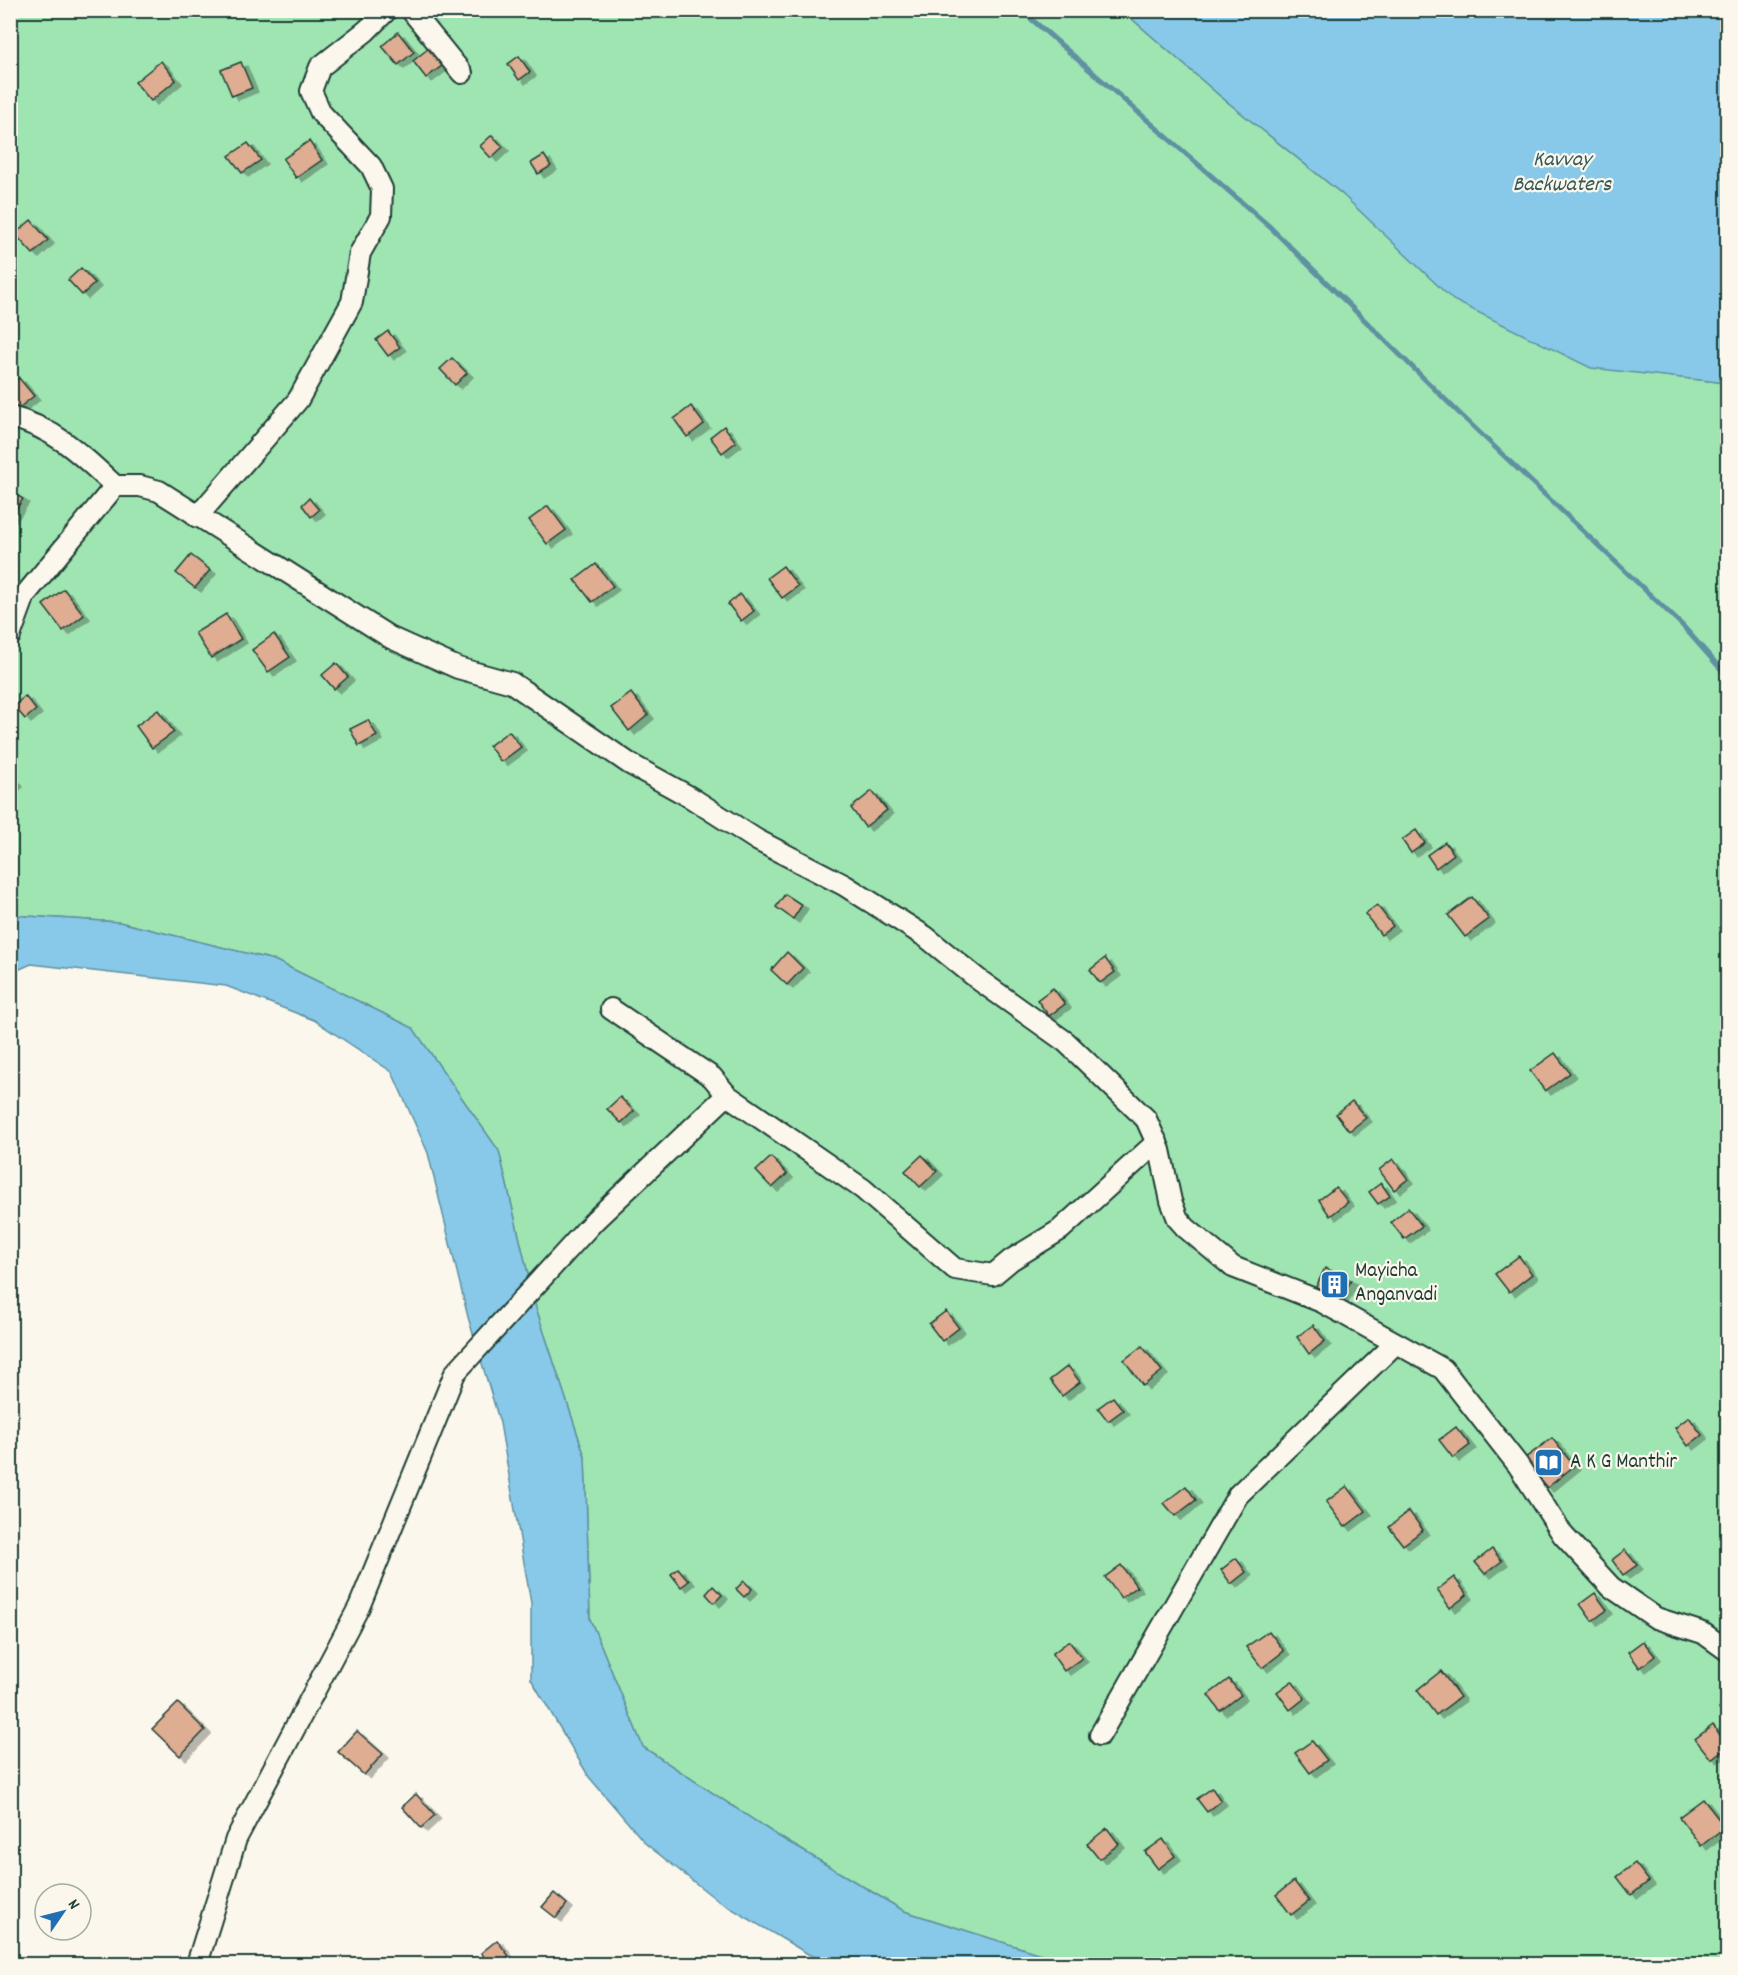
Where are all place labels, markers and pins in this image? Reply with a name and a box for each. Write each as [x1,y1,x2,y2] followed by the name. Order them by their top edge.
[1355,1257,1437,1311] place label: Mayicha Anganvadi
[1318,1268,1350,1300] building icon: Mayicha Anganvadi
[1533,1447,1565,1479] library icon: A K G Manthir
[1570,1448,1677,1478] place label: A K G Manthir

